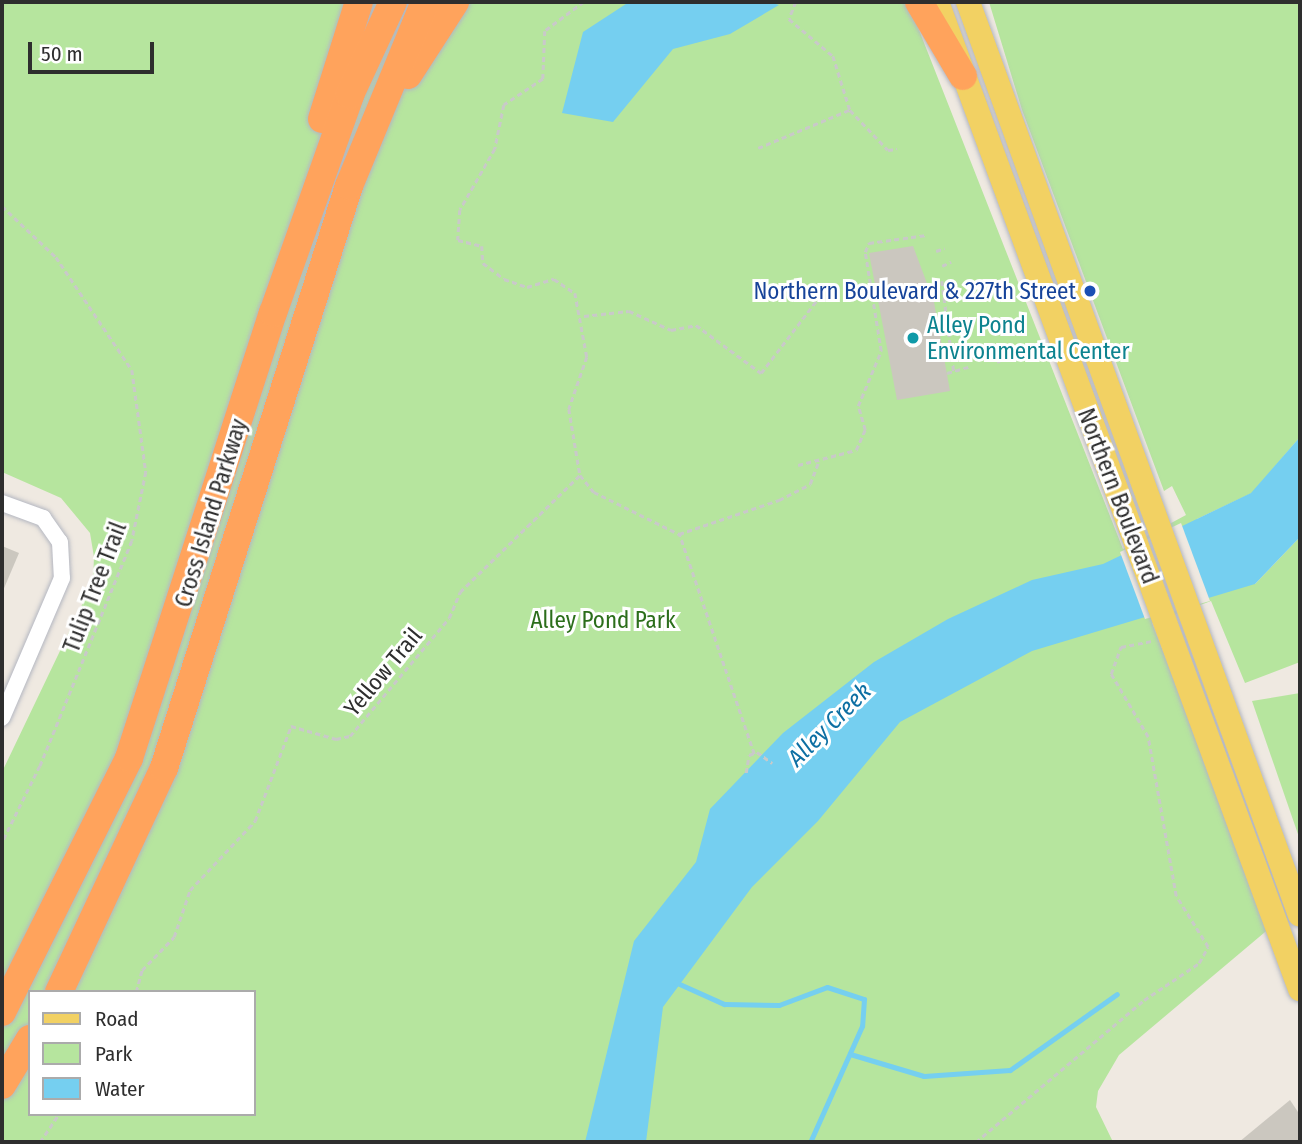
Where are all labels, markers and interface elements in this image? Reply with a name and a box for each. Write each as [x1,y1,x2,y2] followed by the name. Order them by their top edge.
[32,28,158,72] scale bar
[41,41,83,67] text: 50 m
[753,277,1076,305] place label: Northern Boulevard & 227th Street
[1082,283,1098,299] marker: Northern Boulevard & 227th Street
[927,311,1129,365] place label: Alley Pond Environmental Center
[905,330,921,346] marker: Alley Pond Environmental Center
[1072,404,1164,588] street label: Northern Boulevard
[169,416,253,610] street label: Cross Island Parkway
[58,518,132,656] street label: Tulip Tree Trail
[530,606,676,634] park label: Alley Pond Park
[338,622,428,722] street label: Yellow Trail
[782,677,878,773] water label: Alley Creek
[28,990,256,1116] legend
[95,1006,139,1032] text: Road
[95,1041,132,1067] text: Park
[95,1076,145,1102] text: Water

